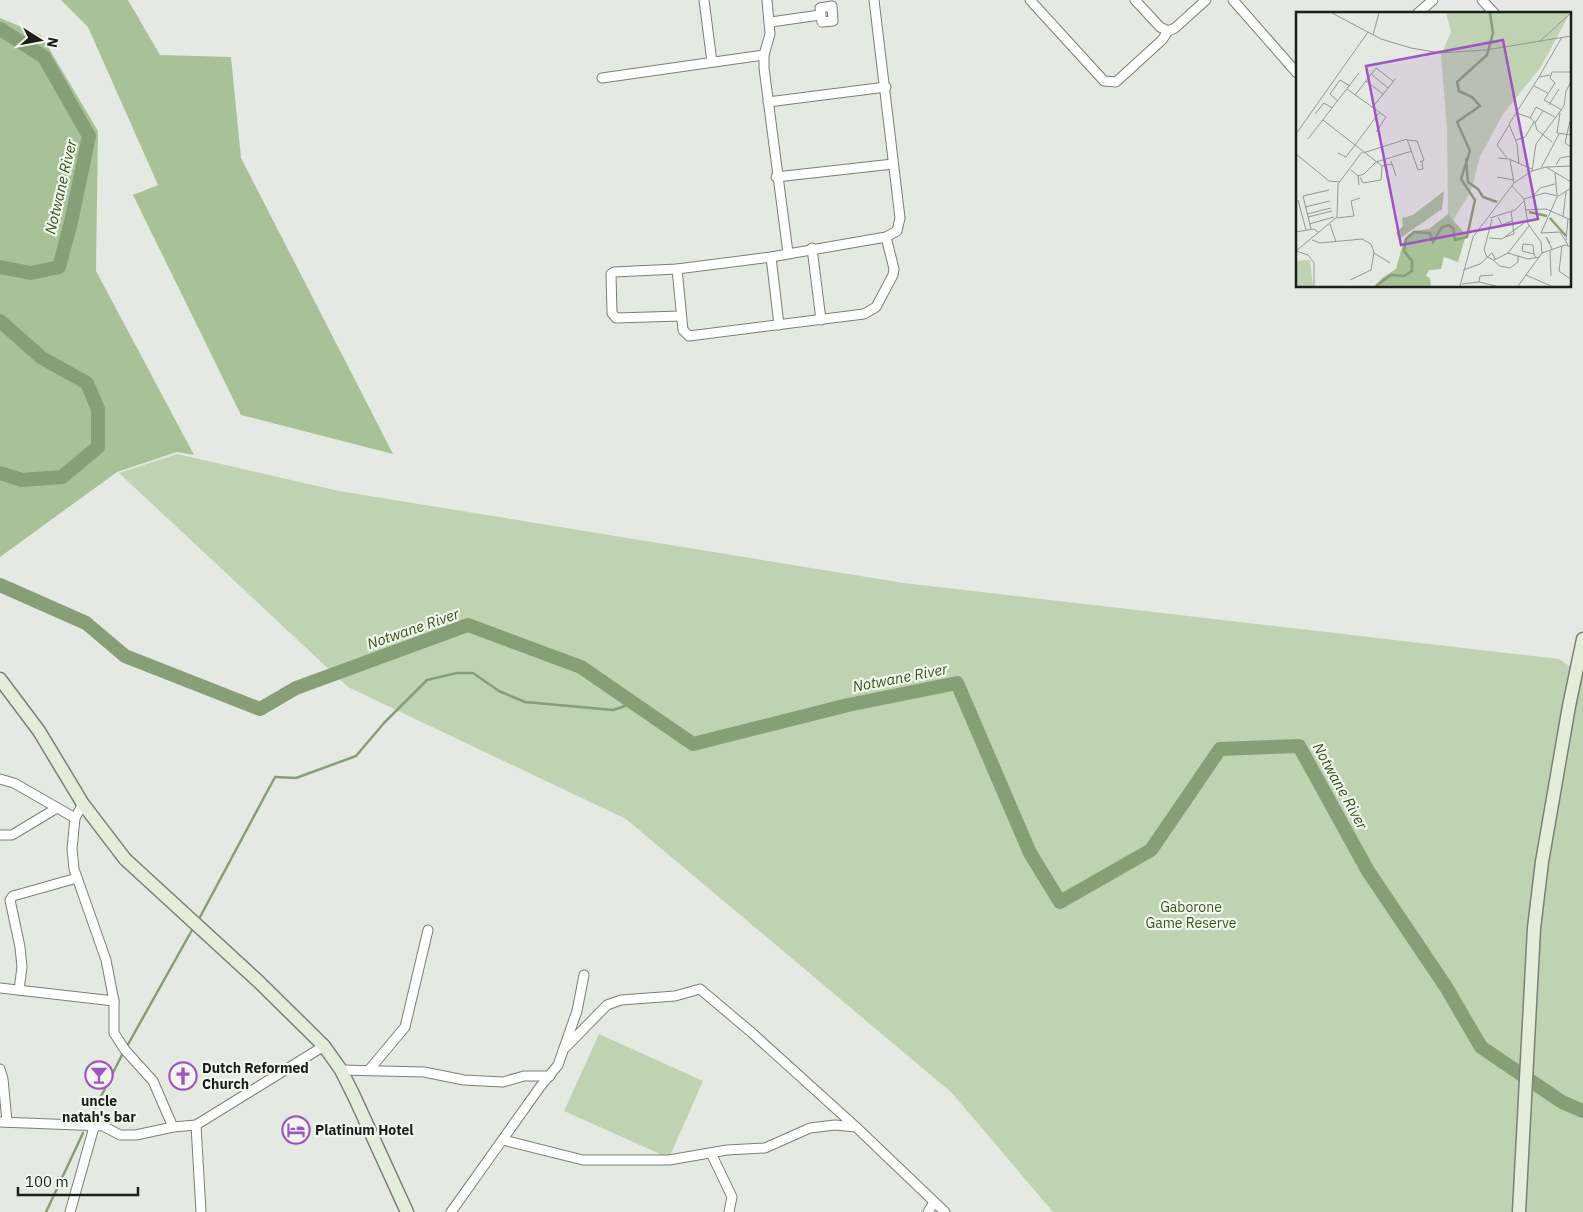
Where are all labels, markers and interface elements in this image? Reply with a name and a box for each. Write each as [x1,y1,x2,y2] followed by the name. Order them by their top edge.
[1296,12,1570,288] inset map
[15,15,65,65] north arrow
[43,36,63,49] text: N
[40,137,81,236] water label: Notwane River
[364,604,462,653] water label: Notwane River
[851,659,949,696] water label: Notwane River
[1309,739,1372,833] water label: Notwane River
[1145,898,1237,932] park label: Gaborone Game Reserve
[202,1059,309,1093] place label: Dutch Reformed Church
[84,1060,114,1090] bar icon: uncle natah's bar
[168,1061,198,1091] church icon: Dutch Reformed Church
[62,1092,136,1126] place label: uncle natah's bar
[281,1115,311,1145] hotel icon: Platinum Hotel
[315,1121,414,1139] place label: Platinum Hotel
[18,1164,138,1196] scale bar
[25,1172,69,1191] text: 100 m

